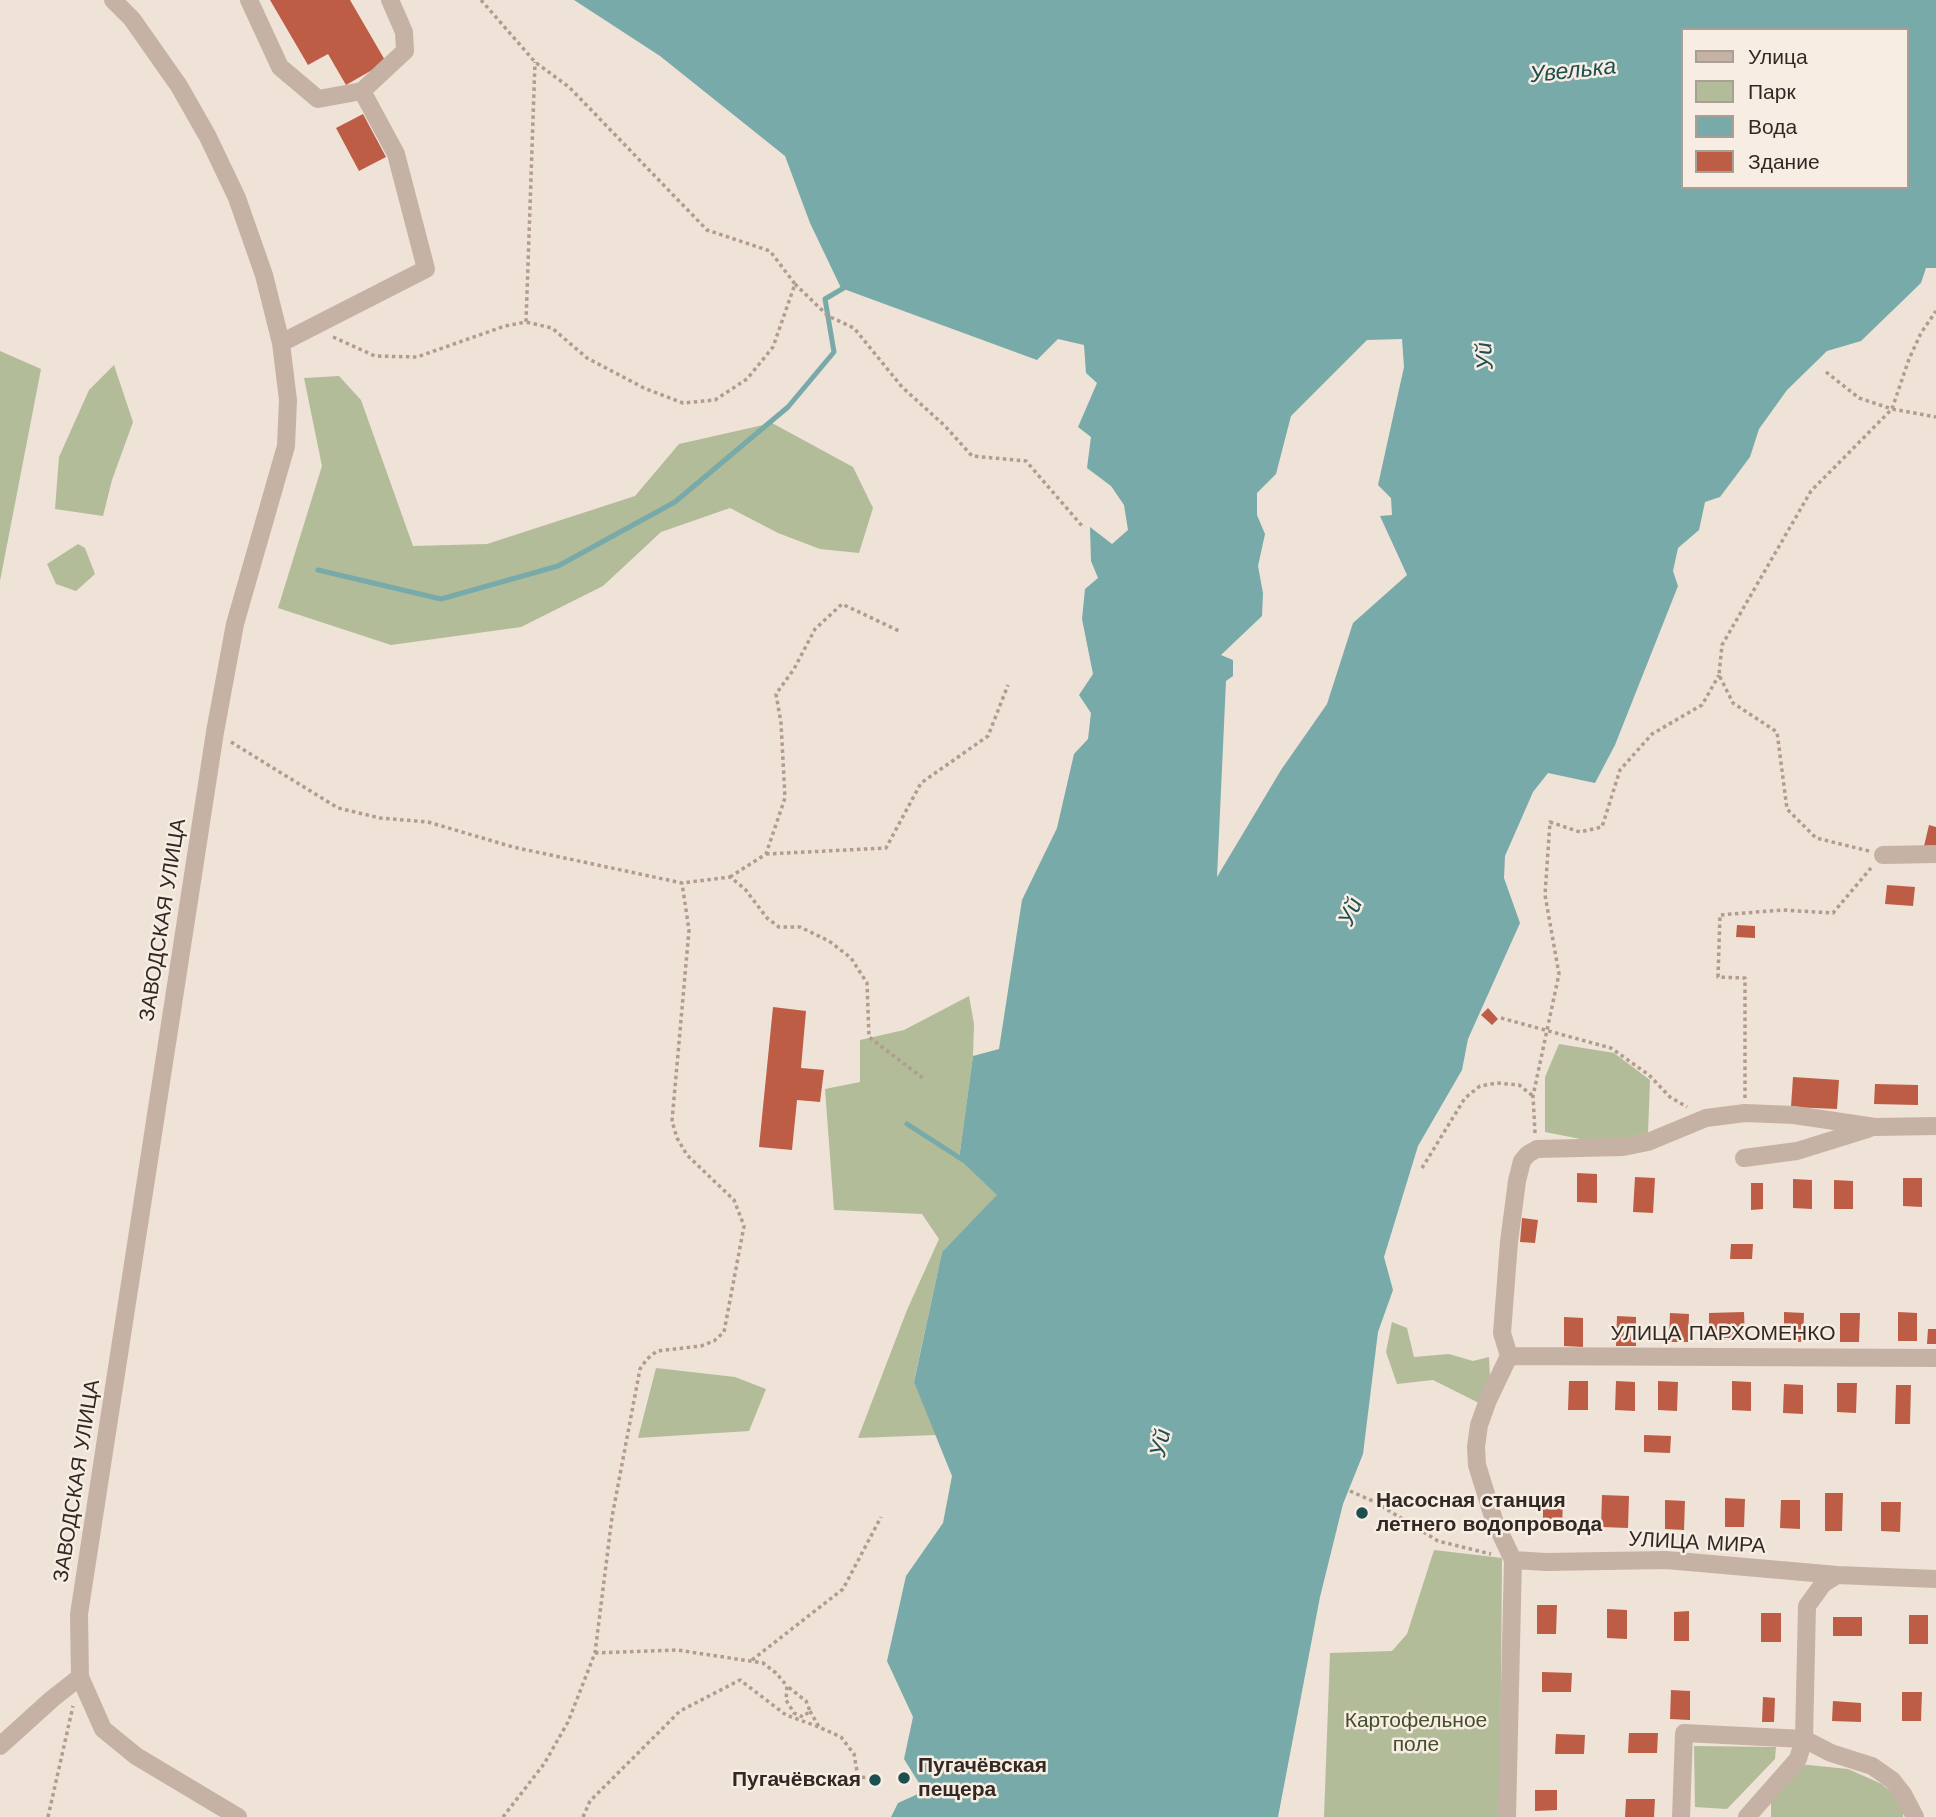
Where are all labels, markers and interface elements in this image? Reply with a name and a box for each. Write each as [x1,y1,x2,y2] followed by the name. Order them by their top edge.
[1680,28,1908,189] legend
[1748,44,1808,69] text: Улица
[1529,53,1617,89] water label: Увелька
[1748,79,1796,104] text: Парк
[1748,114,1797,139] text: Вода
[1748,149,1820,174] text: Здание
[1470,341,1500,371] water label: Уй
[135,817,191,1023] street label: ЗАВОДСКАЯ УЛИЦА
[1333,894,1369,930] water label: Уй
[1610,1321,1836,1347] street label: УЛИЦА ПАРХОМЕНКО
[49,1378,105,1584] street label: ЗАВОДСКАЯ УЛИЦА
[1144,1427,1178,1459] water label: Уй
[1376,1488,1602,1538] place label: Насосная станция летнего водопровода
[1354,1505,1370,1521] marker: Насосная станция летнего водопровода
[1628,1527,1766,1559] street label: УЛИЦА МИРА
[1345,1708,1487,1758] park label: Картофельное поле
[918,1753,1047,1803] place label: Пугачёвская пещера
[732,1767,861,1793] place label: Пугачёвская
[896,1770,912,1786] marker: Пугачёвская пещера
[867,1772,883,1788] marker: Пугачёвская

